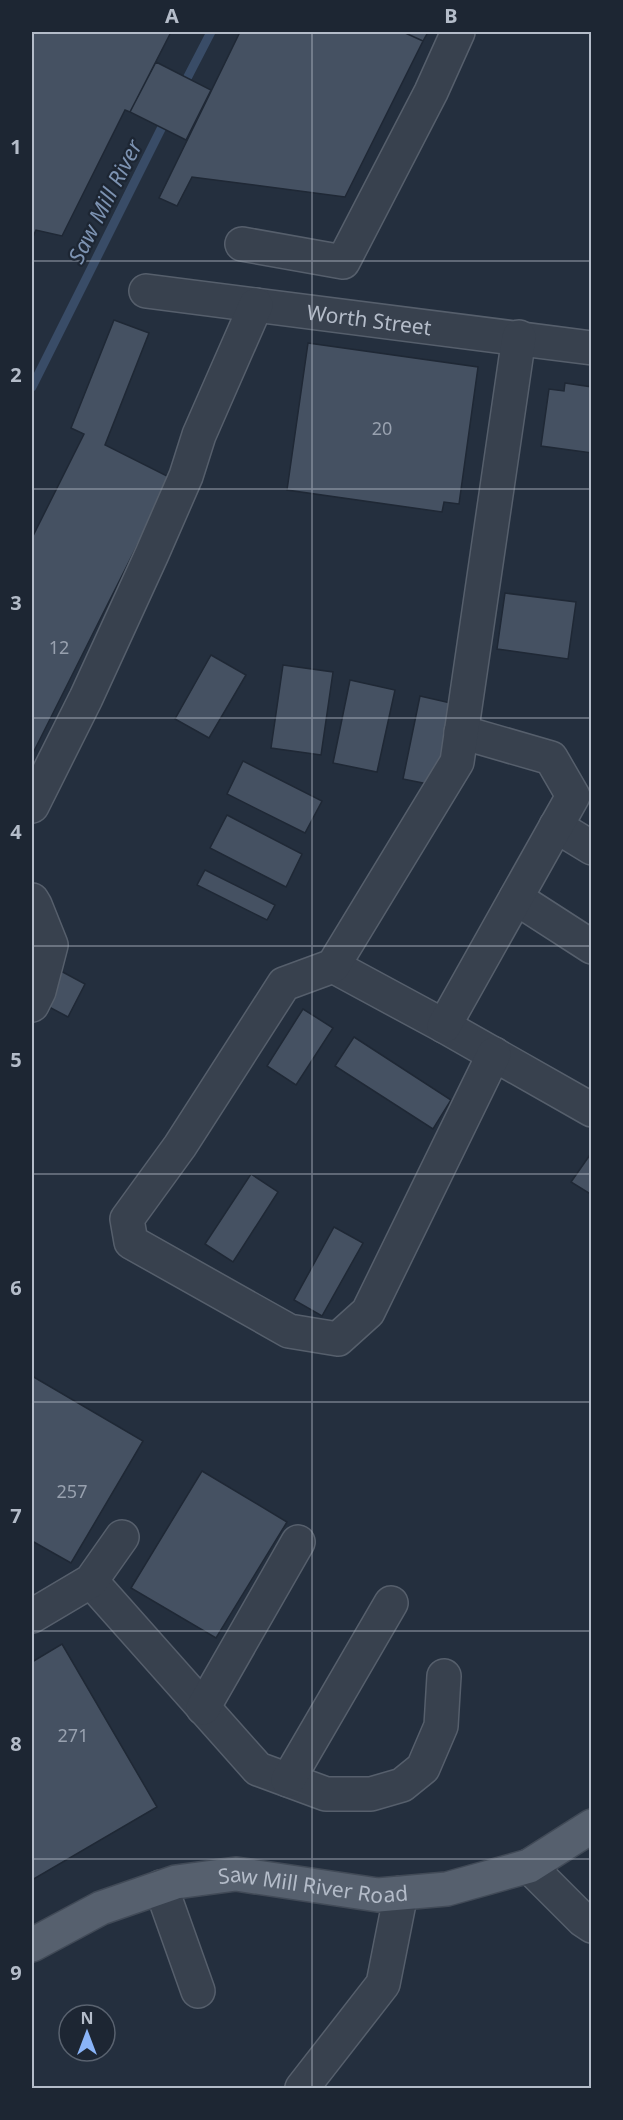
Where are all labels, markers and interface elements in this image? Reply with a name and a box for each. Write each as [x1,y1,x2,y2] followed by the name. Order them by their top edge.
[165,2,179,29] text: A
[444,2,458,29] text: B
[10,133,22,160] text: 1
[60,133,149,268] water label: Saw Mill River
[305,298,433,341] street label: Worth Street
[10,361,22,388] text: 2
[372,416,392,440] house number: 20
[10,589,22,616] text: 3
[49,635,69,659] house number: 12
[10,818,22,845] text: 4
[10,1046,22,1073] text: 5
[10,1274,22,1301] text: 6
[57,1479,87,1503] house number: 257
[10,1502,22,1529] text: 7
[58,1723,88,1747] house number: 271
[10,1730,22,1757] text: 8
[216,1859,409,1910] street label: Saw Mill River Road
[10,1959,22,1986] text: 9
[57,2003,117,2063] north arrow
[80,2007,94,2029] text: N

